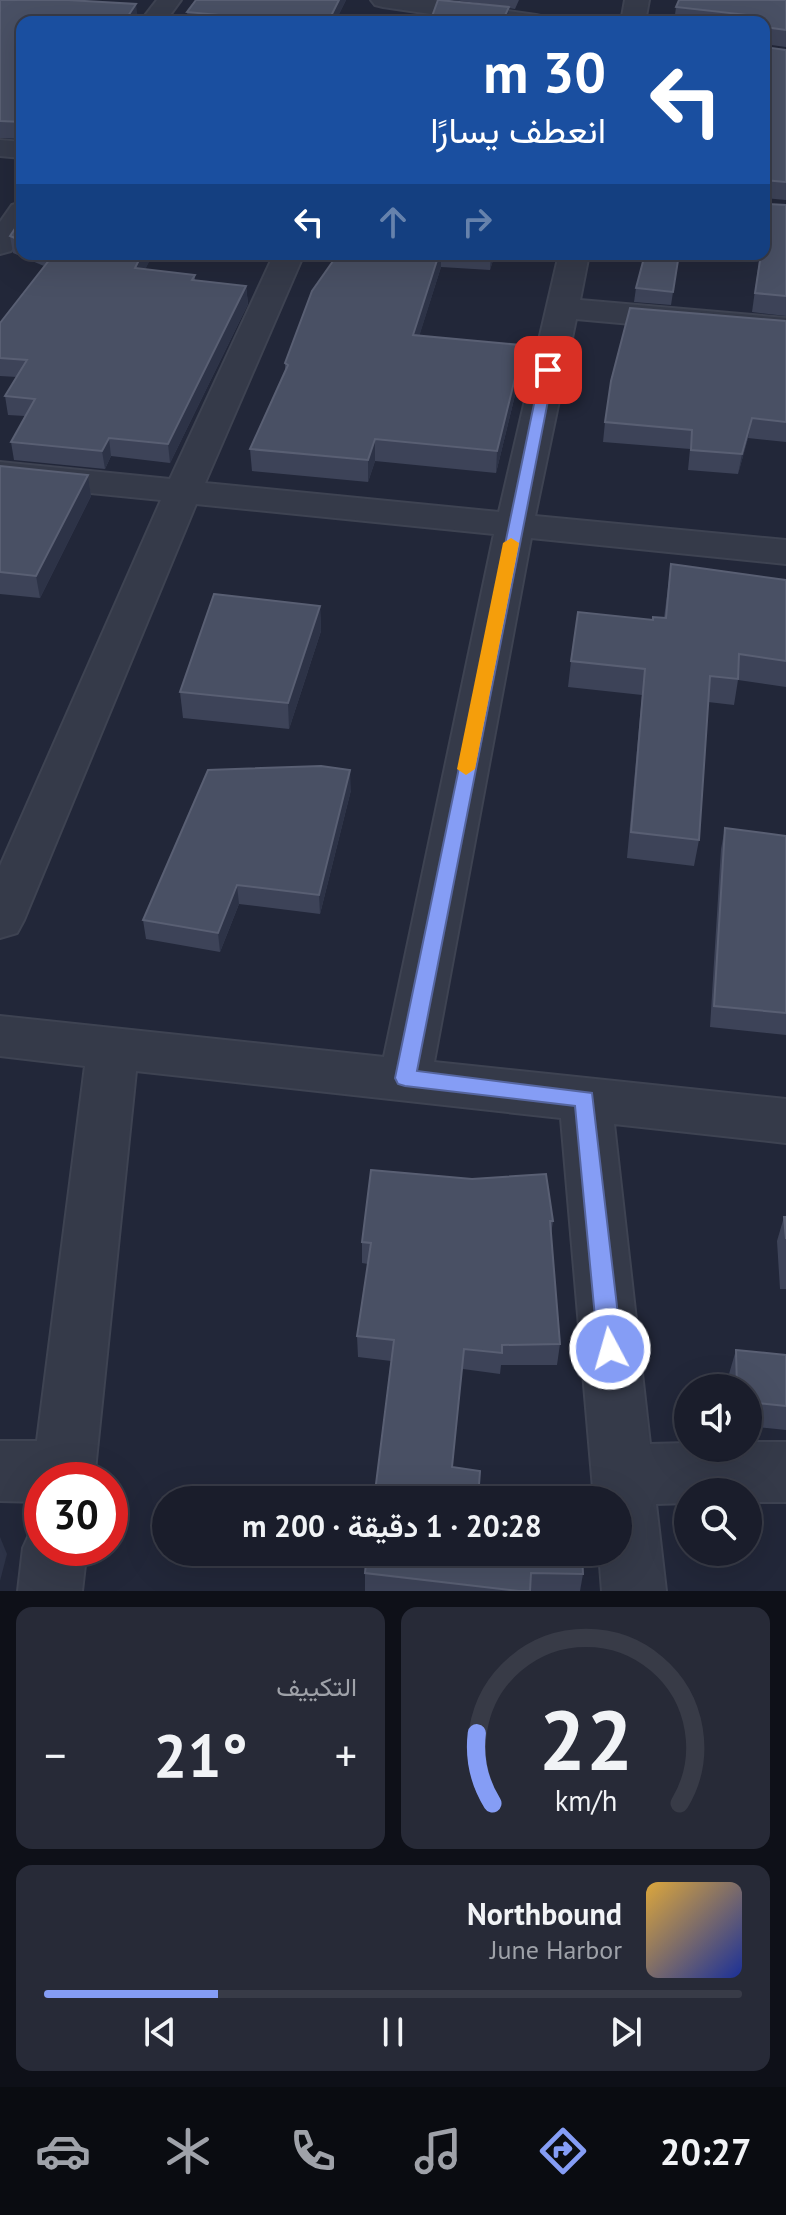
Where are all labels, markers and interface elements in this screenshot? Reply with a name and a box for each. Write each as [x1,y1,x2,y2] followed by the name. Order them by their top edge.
[483,36,606,108] text: 30 m
[634,48,738,152] icon: left
[430,106,606,153] text: انعطف يسارًا
[287,200,331,244] icon: left
[371,200,415,244] icon: ahead
[455,200,499,244] icon: right
[514,336,582,404] pin
[526,348,570,392] icon: arrive
[568,1307,652,1391] position arrow
[674,1374,762,1566] map controls
[674,1374,762,1462] button: sound
[24,1462,128,1566] speed limit sign: 30
[674,1478,762,1566] button: search
[242,1506,542,1545] text: 20:28 · 1 دقيقة · 200 m
[276,1670,357,1703] text: التكييف
[538,1685,633,1793] text: 22
[153,1716,248,1794] text: 21°
[44,1726,66,1783] text: −
[335,1726,357,1783] text: +
[554,1782,617,1819] text: km/h
[467,1894,622,1933] text: Northbound
[490,1933,622,1966] text: June Harbor
[138,2010,182,2054] icon: previous
[371,2010,415,2054] icon: pause
[604,2010,648,2054] icon: next
[35,2123,91,2179] icon: car
[160,2123,216,2179] icon: climate
[285,2123,341,2179] icon: phone
[410,2123,466,2179] icon: music
[535,2123,591,2179] icon: directions
[660,2128,751,2175] text: 20:27

